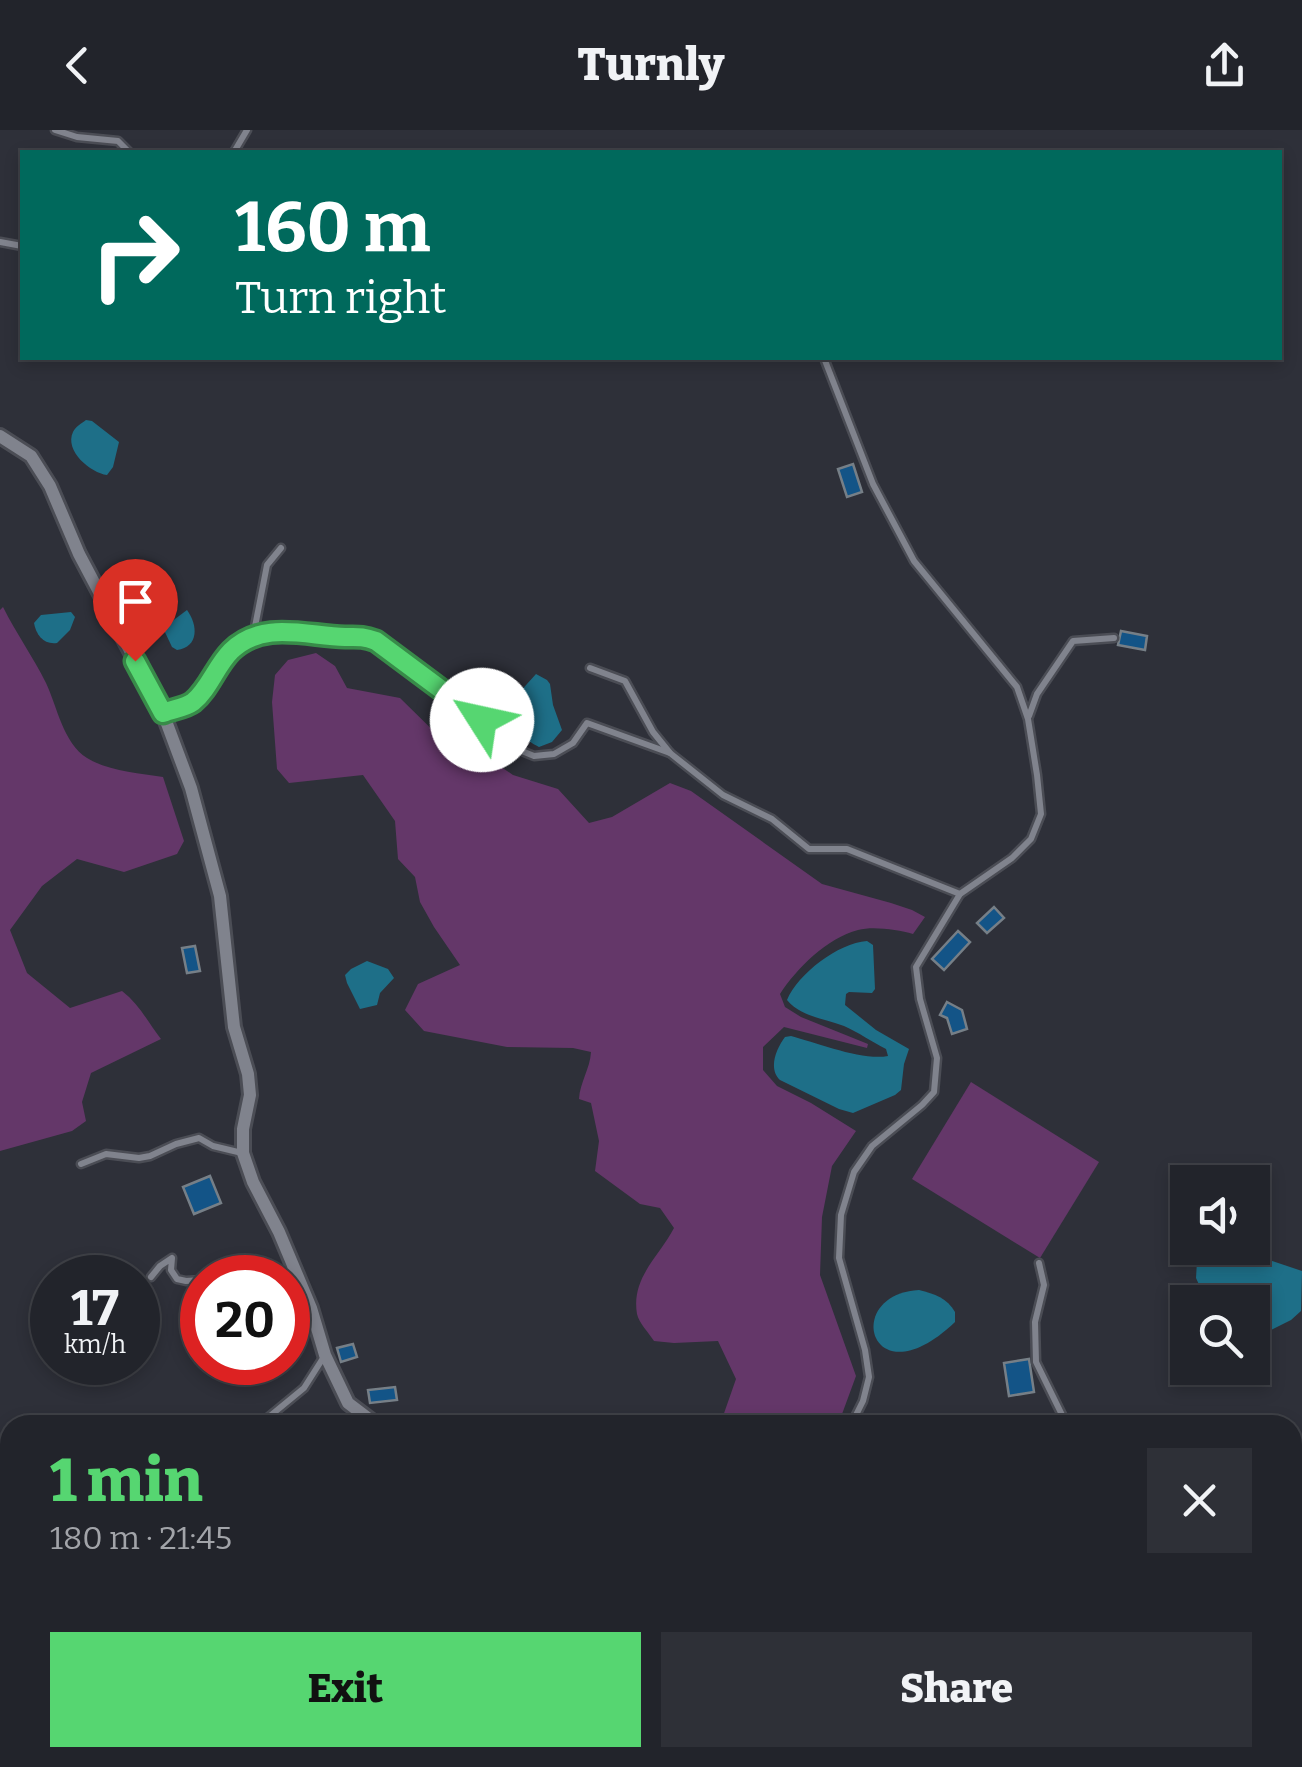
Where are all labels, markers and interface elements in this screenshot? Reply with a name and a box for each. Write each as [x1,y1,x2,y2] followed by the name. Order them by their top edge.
[50,38,105,93] icon: back
[578,38,724,92] text: Turnly
[1197,38,1252,93] icon: share
[235,186,430,270] text: 160 m
[70,190,200,320] icon: right
[235,271,447,325] text: Turn right
[93,559,178,662] pin
[108,574,163,629] icon: arrive
[430,668,534,772] position arrow
[1170,1165,1270,1385] map controls
[1170,1165,1270,1265] button: sound
[180,1255,310,1385] speed limit sign: 20
[71,1278,119,1338] text: 17
[1170,1285,1270,1385] button: search
[64,1330,126,1360] text: km/h
[50,1445,203,1517] text: 1 min
[1147,1448,1252,1553] button: close
[50,1519,232,1557] text: 180 m · 21:45
[50,1632,641,1747] button: Exit
[661,1632,1252,1747] button: Share

